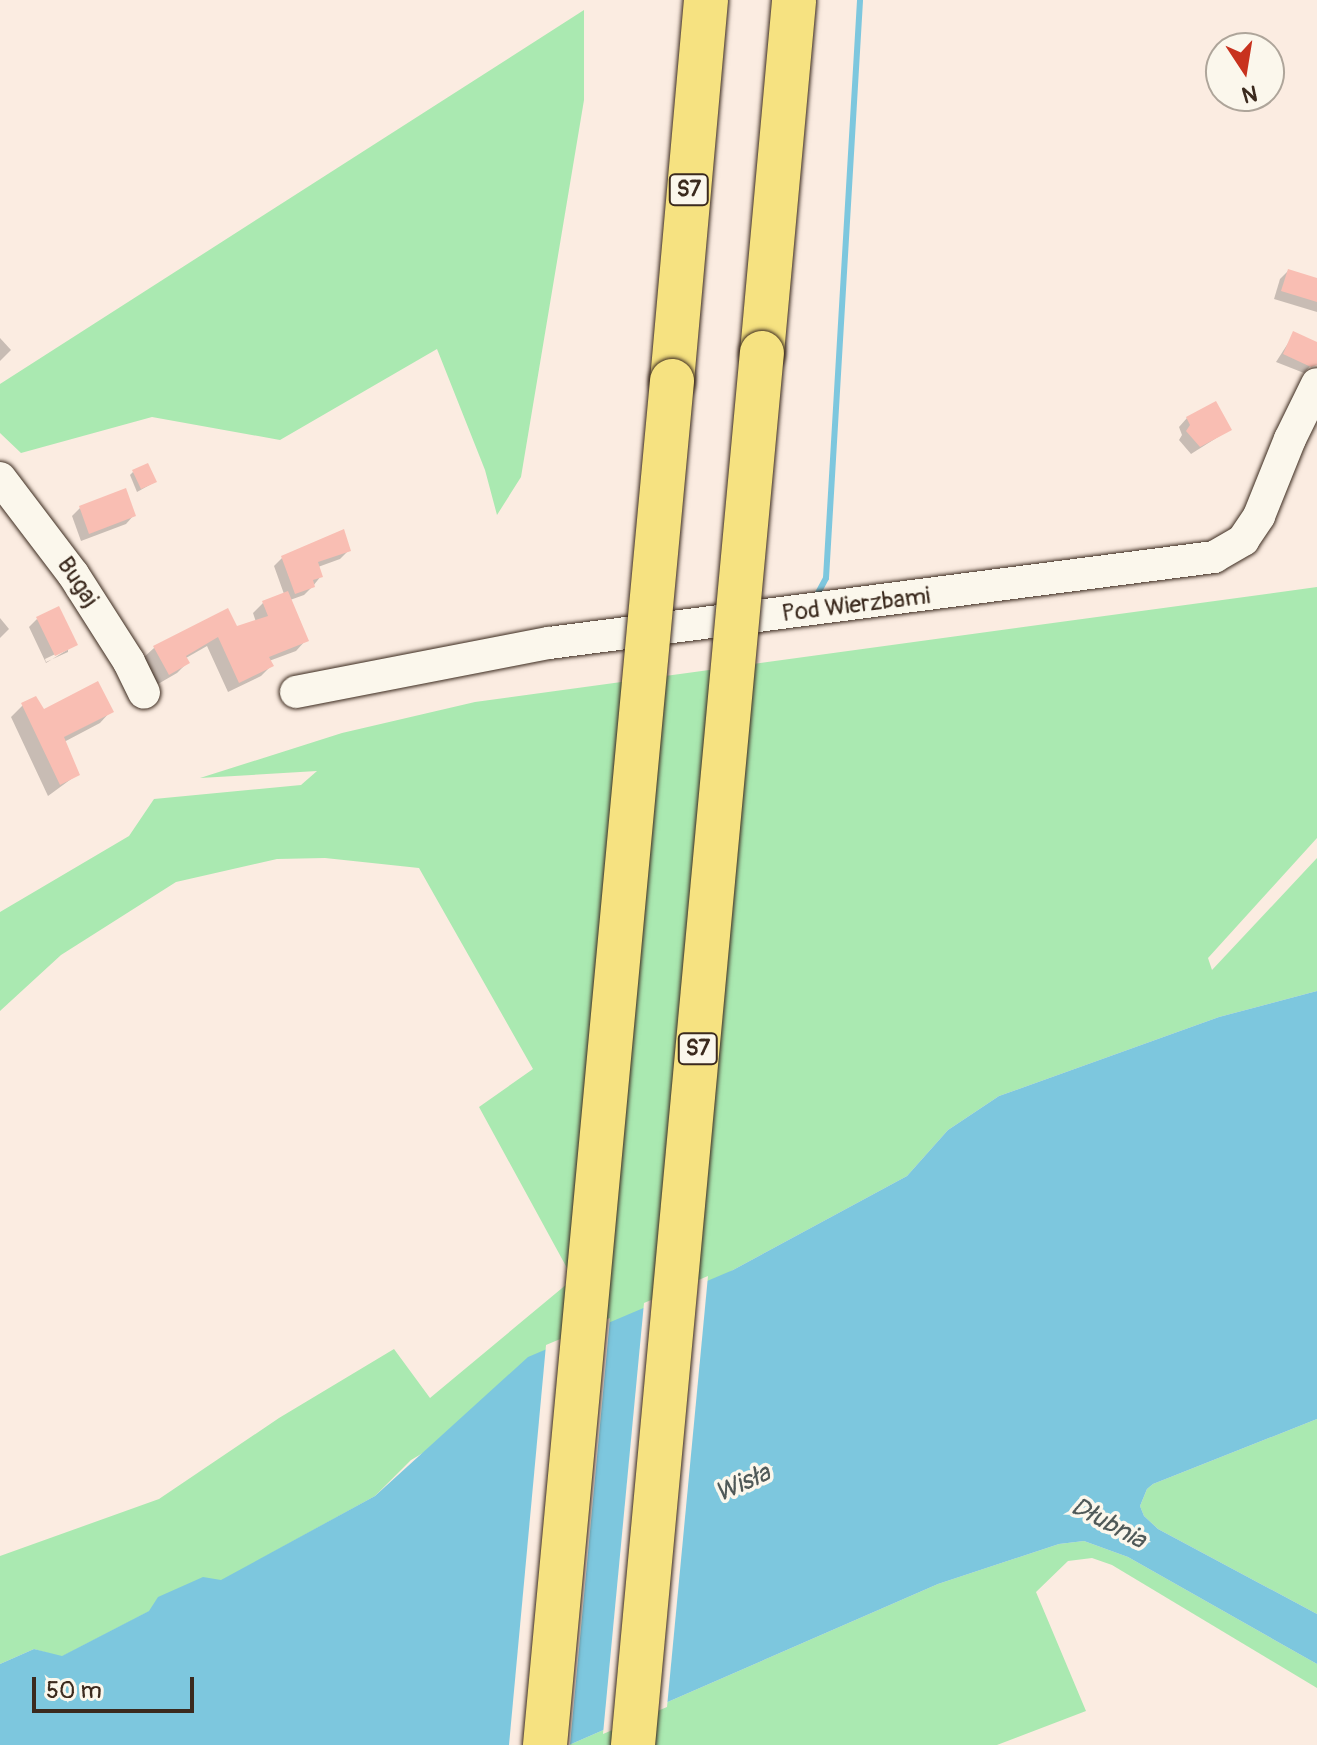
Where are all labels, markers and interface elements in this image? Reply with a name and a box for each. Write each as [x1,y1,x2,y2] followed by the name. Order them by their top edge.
[1205,32,1285,112] north arrow
[1239,78,1260,109] text: N
[667,172,711,208] road number: S7
[51,551,105,613] street label: Bugaj
[780,582,932,628] street label: Pod Wierzbami
[676,1031,720,1067] road number: S7
[711,1458,775,1510] water label: Wisła
[1065,1491,1151,1557] water label: Dłubnia
[36,1661,198,1711] scale bar
[46,1676,102,1705] text: 50 m

